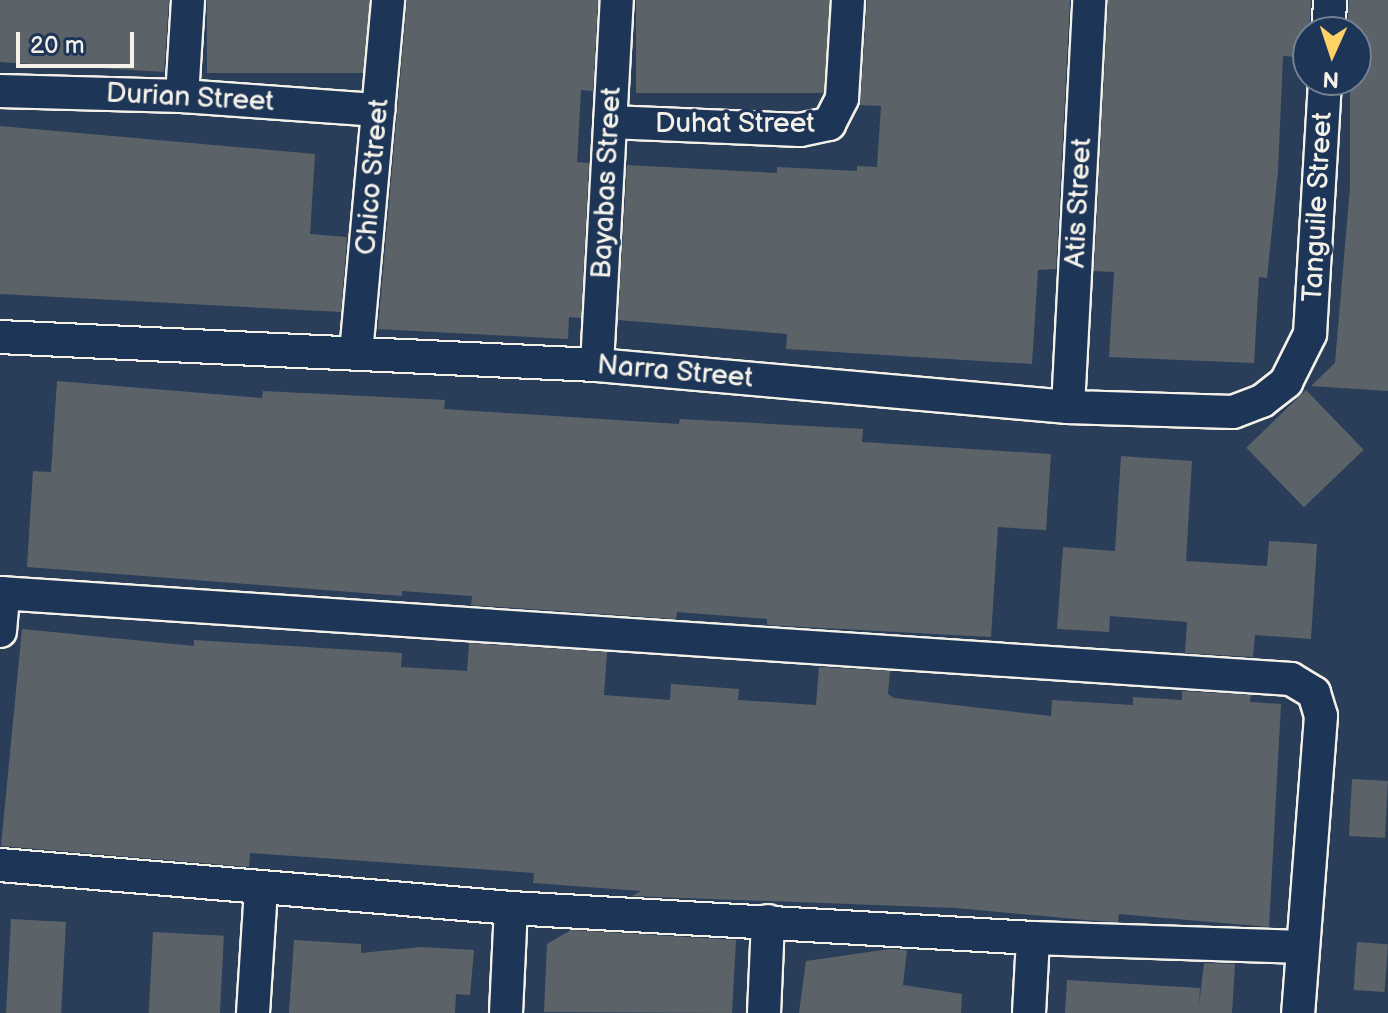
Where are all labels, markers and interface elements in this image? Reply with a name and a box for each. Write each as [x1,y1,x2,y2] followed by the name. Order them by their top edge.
[20,16,138,66] scale bar
[1292,16,1372,96] north arrow
[30,31,85,60] text: 20 m
[1322,65,1340,92] text: N
[105,77,275,119] street label: Durian Street
[585,86,629,280] street label: Bayabas Street
[349,97,397,257] street label: Chico Street
[655,107,815,141] street label: Duhat Street
[1296,111,1340,303] street label: Tanguile Street
[1059,137,1099,269] street label: Atis Street
[595,348,755,396] street label: Narra Street

